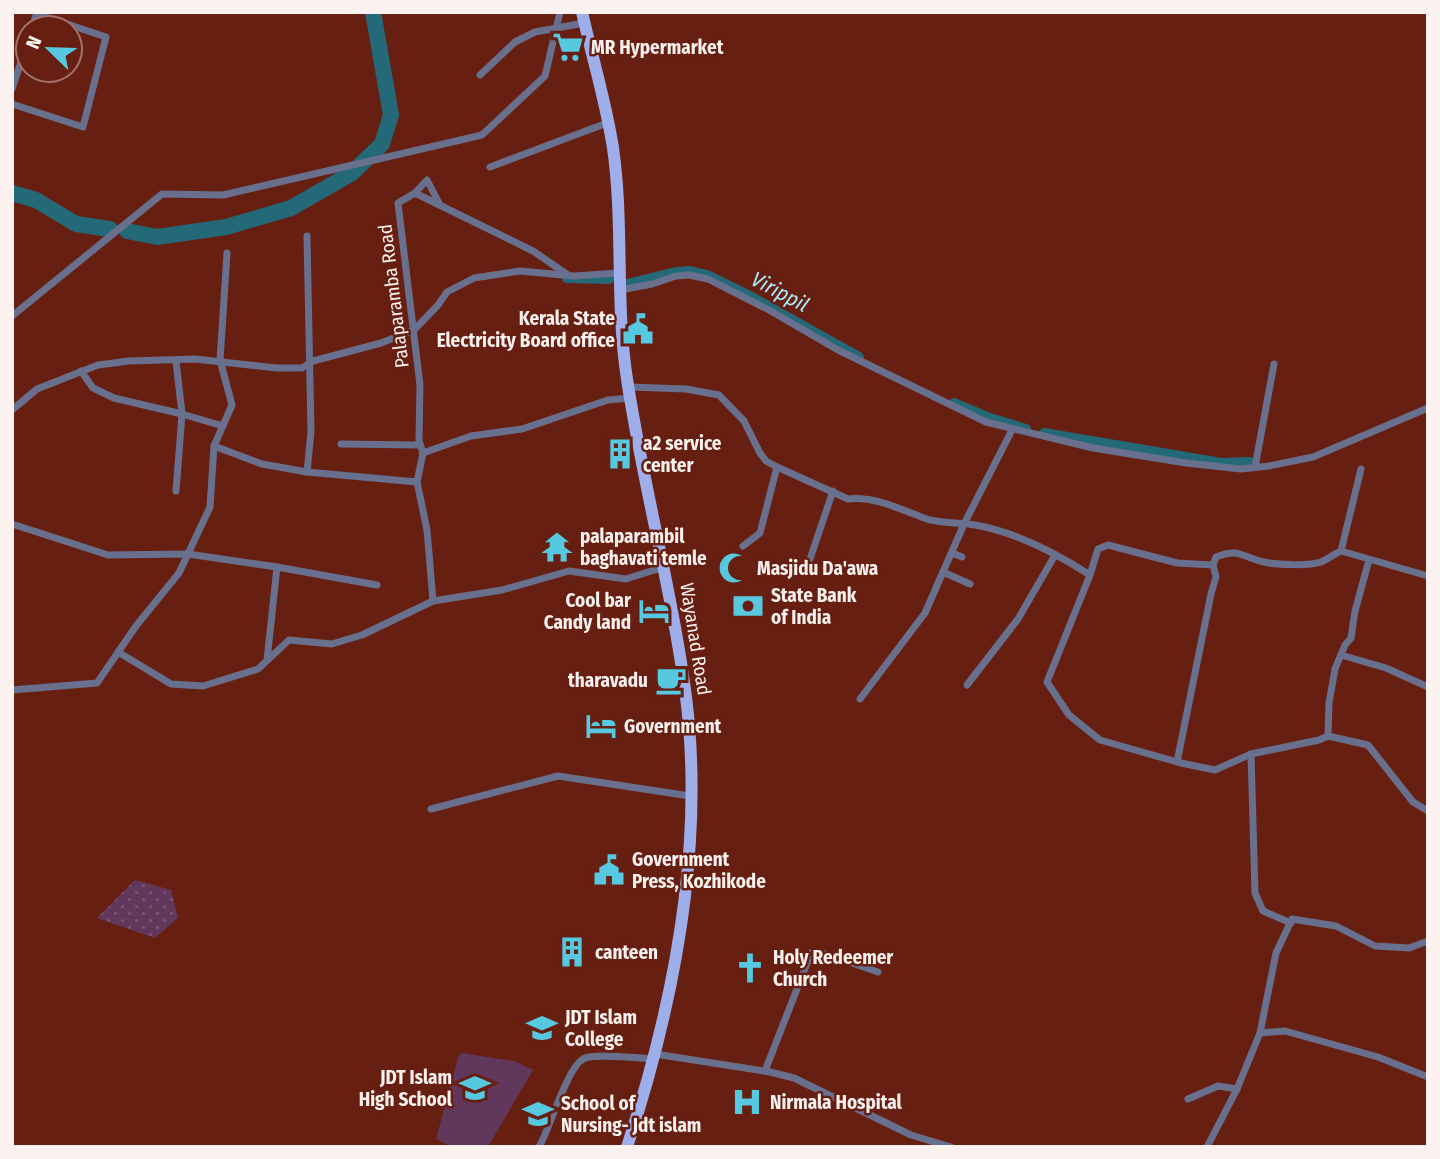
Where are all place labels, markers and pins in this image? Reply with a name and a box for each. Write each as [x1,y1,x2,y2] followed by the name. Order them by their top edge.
[551,30,585,64] supermarket icon: MR Hypermarket
[591,36,724,59] place label: MR Hypermarket
[437,307,615,352] place label: Kerala State Electricity Board office
[621,312,655,346] public building icon: Kerala State Electricity Board office
[643,432,722,477] place label: a2 service center
[603,437,637,471] building icon: a2 service center
[580,525,707,570] place label: palaparambil baghavati temle
[540,530,574,564] temple icon: palaparambil baghavati temle
[717,551,751,585] mosque icon: Masjidu Da'awa
[757,557,878,580] place label: Masjidu Da'awa
[771,584,857,629] place label: State Bank of India
[544,589,632,634] place label: Cool bar Candy land
[731,589,765,623] bank icon: State Bank of India
[637,594,671,628] hotel icon: Cool bar Candy land
[654,663,688,697] cafe icon: tharavadu
[568,669,648,692] place label: tharavadu
[584,709,618,743] hotel icon: Government
[624,715,722,738] place label: Government
[632,848,766,893] place label: Government Press, Kozhikode
[592,853,626,887] public building icon: Government Press, Kozhikode
[555,935,589,969] building icon: canteen
[595,941,658,964] place label: canteen
[773,946,894,991] place label: Holy Redeemer Church
[733,951,767,985] church icon: Holy Redeemer Church
[564,1006,637,1051] place label: JDT Islam College
[525,1011,559,1045] school or university icon: JDT Islam College
[359,1066,453,1111] place label: JDT Islam High School
[458,1071,492,1105] school or university icon: JDT Islam High School
[730,1085,764,1119] hospital icon: Nirmala Hospital
[770,1091,902,1114] place label: Nirmala Hospital
[561,1092,701,1137] place label: School of Nursing- Jdt islam
[521,1097,555,1131] school or university icon: School of Nursing- Jdt islam

